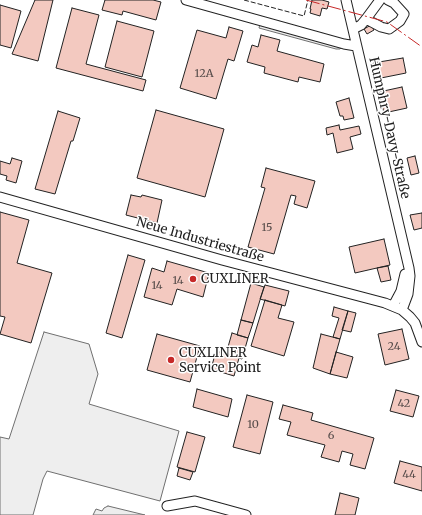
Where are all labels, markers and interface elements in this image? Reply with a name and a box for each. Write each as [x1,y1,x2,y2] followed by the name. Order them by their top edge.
[365,56,413,200] street label: Humphry-Davy-Straße
[194,67,214,81] house number: 12A
[134,214,266,266] street label: Neue Industriestraße
[261,221,273,235] house number: 15
[201,271,269,287] place label: CUXLINER
[172,274,184,288] house number: 14
[188,274,198,284] marker: CUXLINER
[151,279,163,293] house number: 14
[388,340,400,354] house number: 24
[179,345,261,376] place label: CUXLINER Service Point
[166,355,176,365] marker: CUXLINER Service Point
[398,397,410,411] house number: 42
[247,418,259,432] house number: 10
[328,429,334,443] house number: 6
[402,468,416,482] house number: 44

